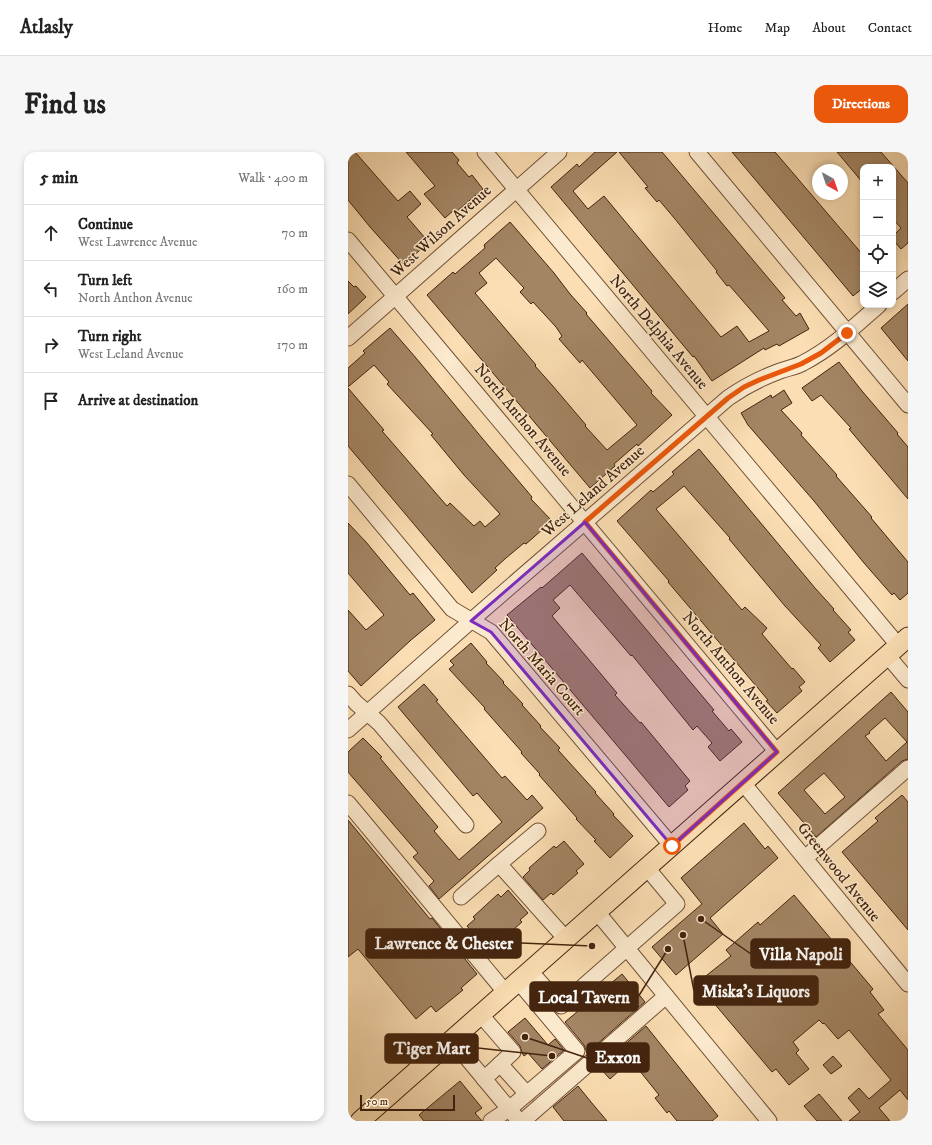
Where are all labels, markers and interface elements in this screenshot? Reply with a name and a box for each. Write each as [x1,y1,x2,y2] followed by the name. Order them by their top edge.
[20,16,73,39] text: Atlasly
[708,19,742,37] text: Home
[764,19,790,37] text: Map
[812,19,846,37] text: About
[868,19,912,37] text: Contact
[814,85,908,123] button: Directions
[24,87,106,122] text: Find us
[812,164,848,200] north arrow
[860,164,896,308] map controls
[860,164,896,200] button: +
[40,167,78,189] text: 5 min
[238,170,308,186] text: Walk · 400 m
[386,180,496,282] street label: West Wilson Avenue
[860,200,896,236] button: −
[78,215,133,234] text: Continue
[40,222,62,244] icon: ahead
[282,225,308,241] text: 70 m
[78,234,197,250] text: West Lawrence Avenue
[860,236,896,272] button: locate
[78,271,132,290] text: Turn left
[605,271,713,394] street label: North Delphia Avenue
[860,272,896,308] button: layers
[40,278,62,300] icon: left
[277,281,308,297] text: 160 m
[78,290,193,306] text: North Anthon Avenue
[838,324,856,342] route end
[78,327,141,346] text: Turn right
[40,334,62,356] icon: right
[277,337,308,353] text: 170 m
[78,346,184,362] text: West Leland Avenue
[470,360,576,481] street label: North Anthon Avenue
[40,390,62,412] icon: arrive
[78,391,198,410] text: Arrive at destination
[537,441,649,542] street label: West Leland Avenue
[678,608,784,729] street label: North Anthon Avenue
[494,614,590,720] street label: North Maria Court
[793,818,885,926] street label: Greenwood Avenue
[663,837,681,855] route start
[366,929,521,958] callout: Lawrence & Chester
[375,933,514,955] text: Lawrence & Chester
[751,939,850,968] callout: Villa Napoli
[758,944,843,966] text: Villa Napoli
[694,976,818,1005] callout: Miska's Liquors
[702,981,810,1003] text: Miska's Liquors
[530,982,638,1011] callout: Local Tavern
[538,987,630,1009] text: Local Tavern
[385,1034,478,1063] callout: Tiger Mart
[393,1038,471,1060] text: Tiger Mart
[587,1043,649,1072] callout: Exxon
[595,1047,641,1069] text: Exxon
[360,1093,455,1112] scale bar
[366,1095,388,1109] text: 50 m

